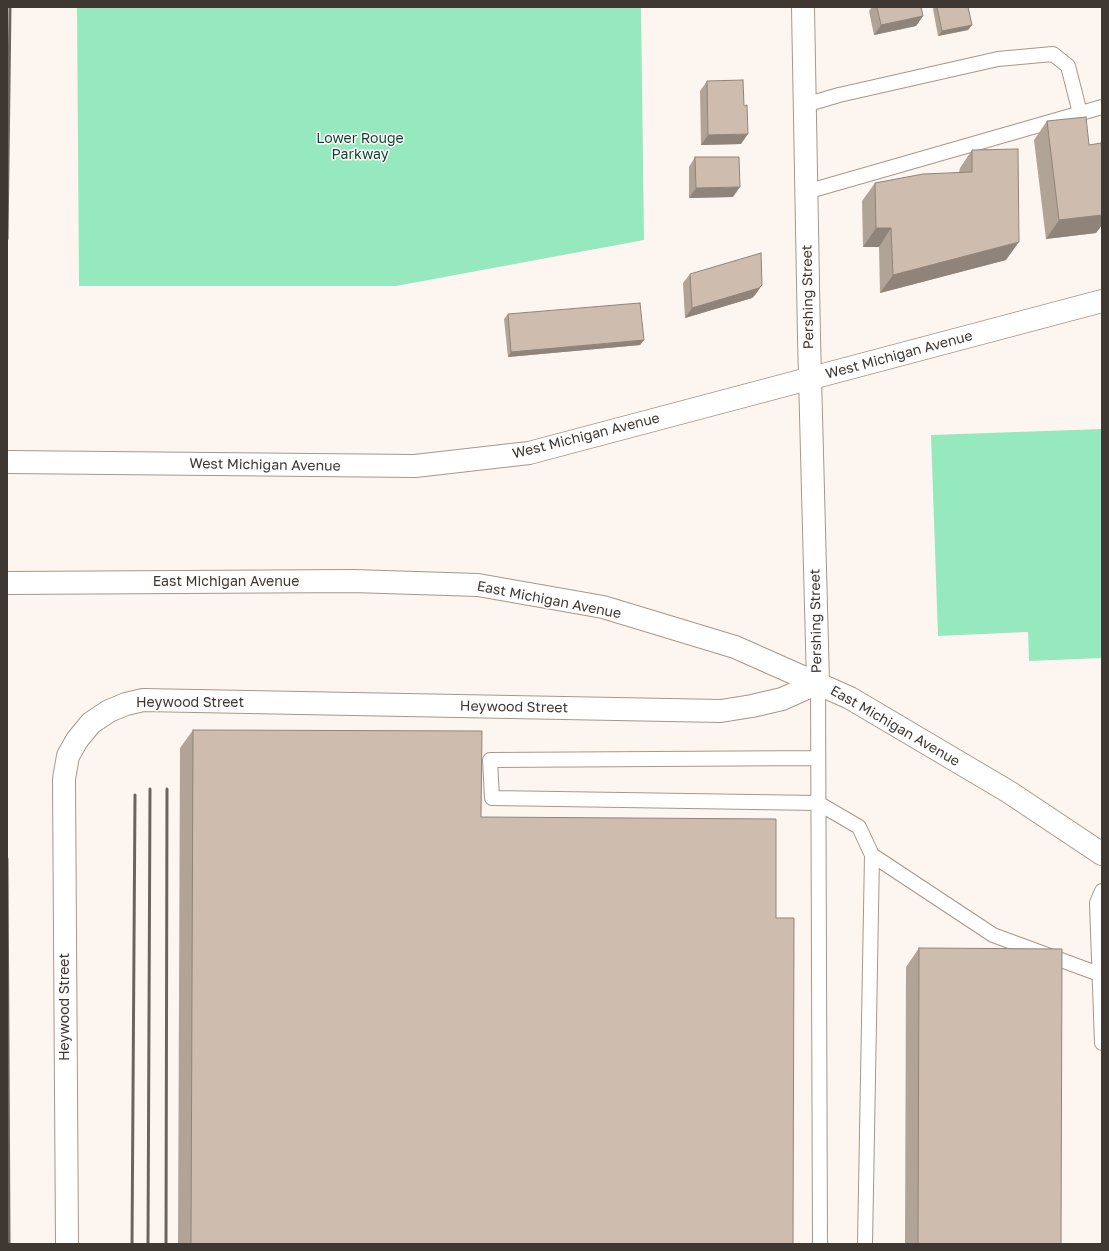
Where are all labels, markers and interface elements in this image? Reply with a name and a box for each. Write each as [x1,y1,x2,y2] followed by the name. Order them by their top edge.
[316,131,404,164] park label: Lower Rouge Parkway
[799,245,817,349] street label: Pershing Street
[824,327,974,383] street label: West Michigan Avenue
[511,410,661,462] street label: West Michigan Avenue
[189,455,341,475] street label: West Michigan Avenue
[807,569,825,673] street label: Pershing Street
[153,574,299,590] street label: East Michigan Avenue
[475,578,623,622] street label: East Michigan Avenue
[827,682,963,770] street label: East Michigan Avenue
[136,695,244,711] street label: Heywood Street
[460,698,568,716] street label: Heywood Street
[57,953,73,1061] street label: Heywood Street

